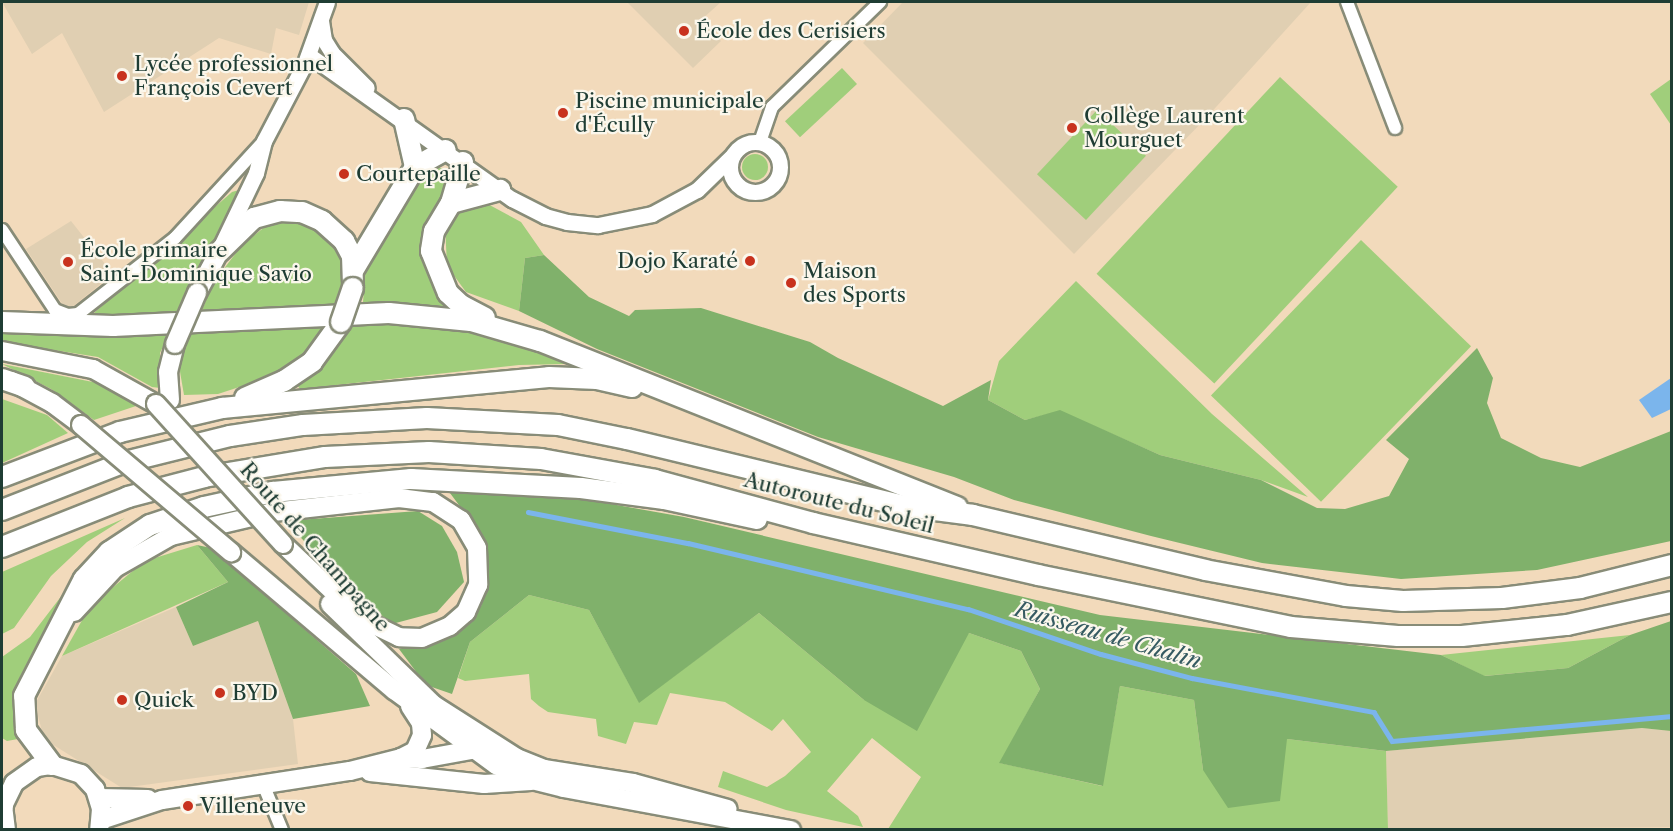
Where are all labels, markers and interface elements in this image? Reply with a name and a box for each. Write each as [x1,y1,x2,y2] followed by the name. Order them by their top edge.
[696,18,886,44] place label: École des Cerisiers
[677,24,691,38] marker: École des Cerisiers
[134,51,333,101] place label: Lycée professionnel François Cevert
[115,69,129,83] marker: Lycée professionnel François Cevert
[575,88,764,138] place label: Piscine municipale d'Écully
[1084,103,1244,153] place label: Collège Laurent Mourguet
[556,106,570,120] marker: Piscine municipale d'Écully
[1065,121,1079,135] marker: Collège Laurent Mourguet
[356,161,481,187] place label: Courtepaille
[337,167,351,181] marker: Courtepaille
[80,237,312,287] place label: École primaire Saint-Dominique Savio
[617,248,738,274] place label: Dojo Karaté
[743,254,757,268] marker: Dojo Karaté
[61,255,75,269] marker: École primaire Saint-Dominique Savio
[803,258,906,308] place label: Maison des Sports
[784,276,798,290] marker: Maison des Sports
[235,457,395,637] street label: Route de Champagne
[741,467,937,539] street label: Autoroute du Soleil
[1012,596,1204,674] water label: Ruisseau de Chalin
[232,680,278,706] place label: BYD
[213,686,227,700] marker: BYD
[134,687,194,713] place label: Quick
[115,693,129,707] marker: Quick
[200,793,306,819] place label: Villeneuve
[181,799,195,813] marker: Villeneuve

